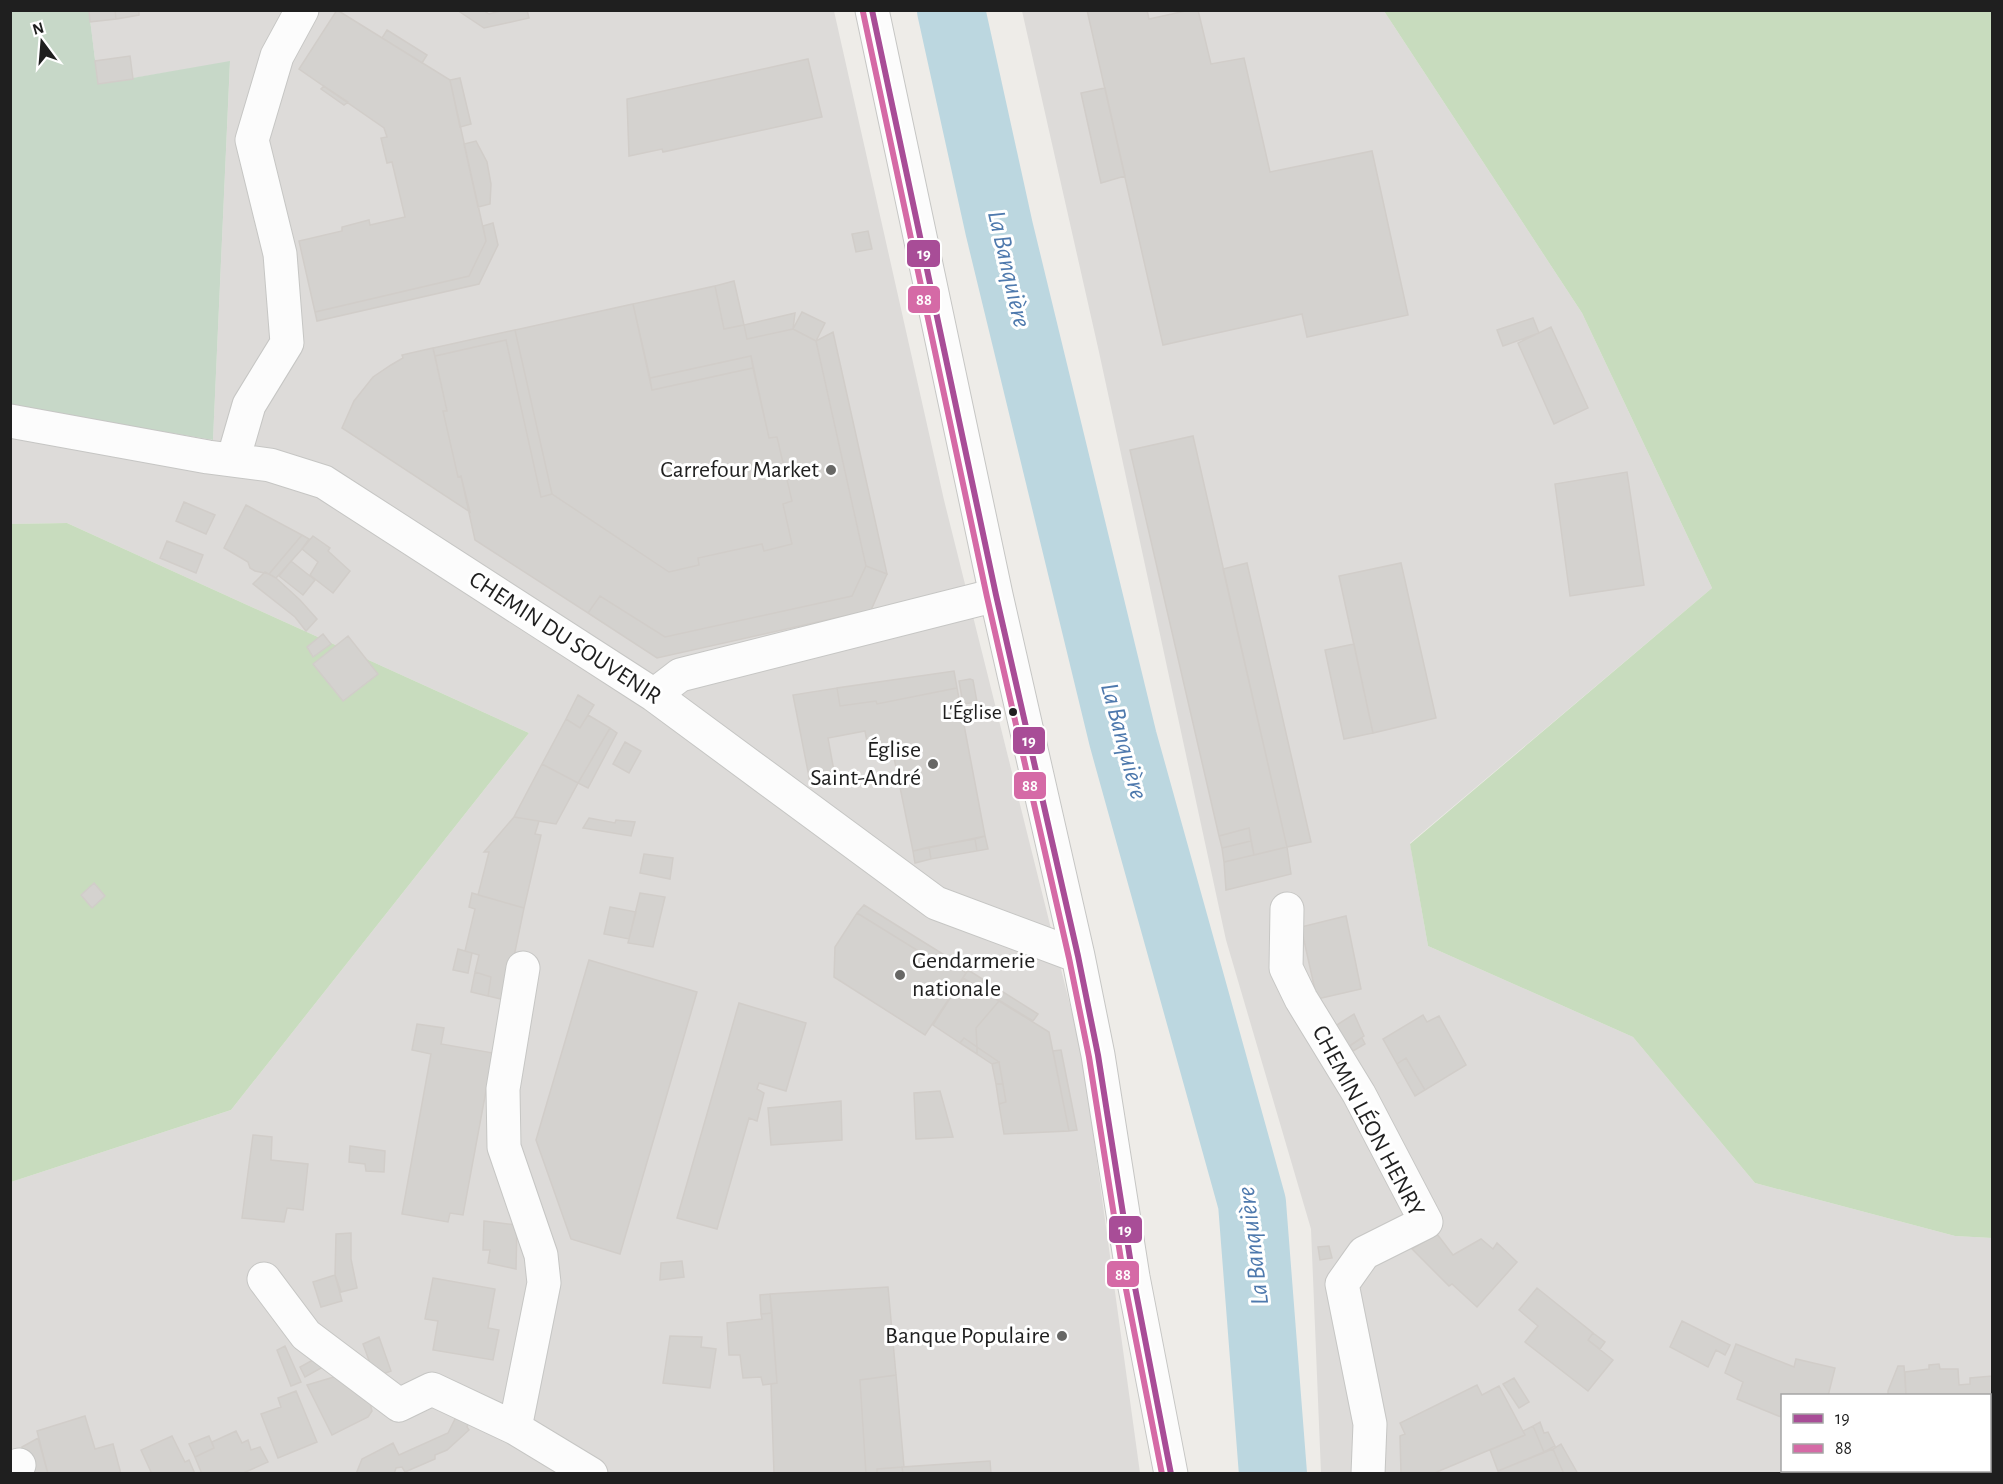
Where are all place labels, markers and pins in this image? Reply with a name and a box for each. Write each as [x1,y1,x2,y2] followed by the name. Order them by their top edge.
[660,458,819,482] place label: Carrefour Market
[824,463,838,477] marker: Carrefour Market
[942,700,1002,723] place label: L'Église
[1007,706,1019,718] marker: L'Église
[810,736,921,790] place label: Église Saint-André
[926,757,940,771] marker: Église Saint-André
[912,949,1035,1001] place label: Gendarmerie nationale
[893,968,907,982] marker: Gendarmerie nationale
[885,1324,1050,1348] place label: Banque Populaire
[1055,1329,1069,1343] marker: Banque Populaire

